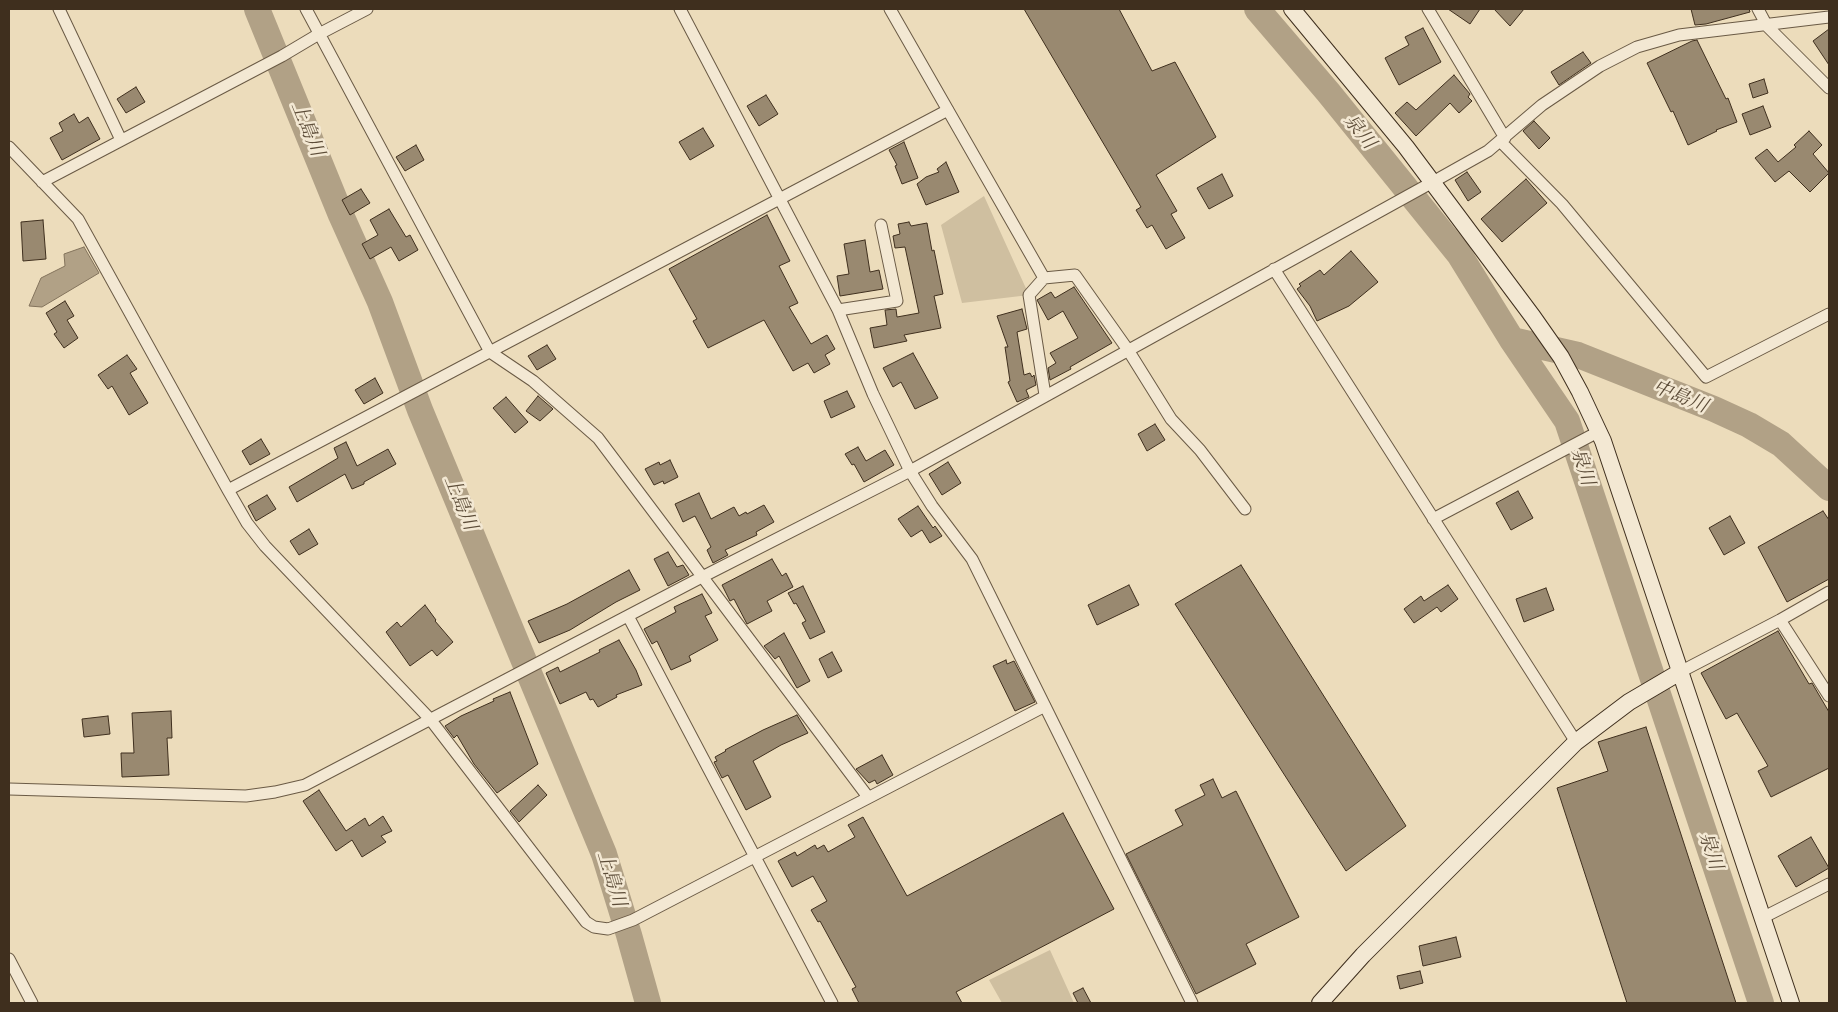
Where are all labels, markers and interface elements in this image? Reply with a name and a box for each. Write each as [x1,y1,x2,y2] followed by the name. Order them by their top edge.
[286,98,328,160] water label: 上島川
[1338,110,1380,154] water label: 泉川
[1649,376,1711,418] water label: 中島川
[1565,445,1599,489] water label: 泉川
[439,472,481,534] water label: 上島川
[1693,829,1727,873] water label: 泉川
[592,848,630,910] water label: 上島川

